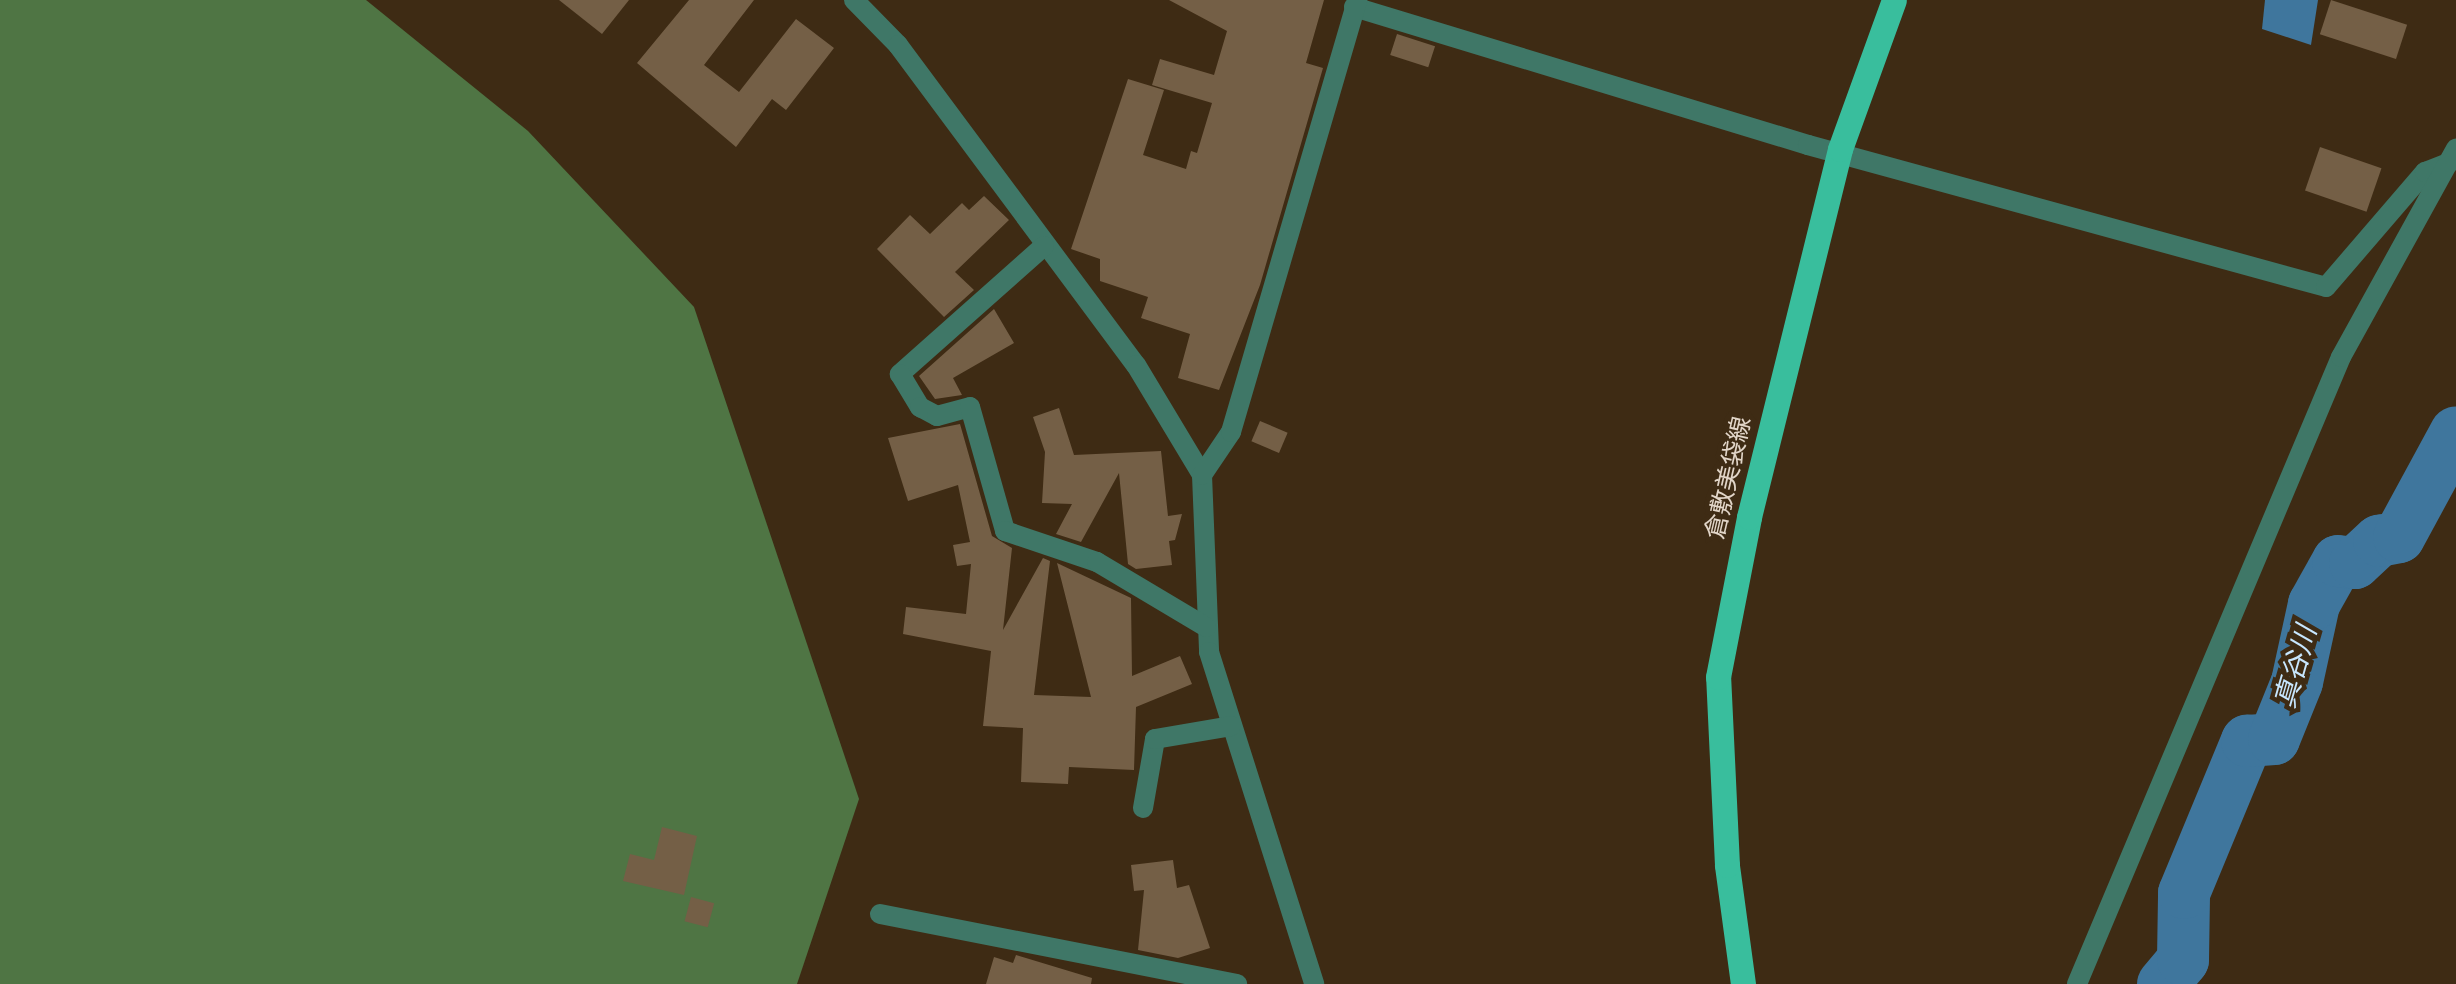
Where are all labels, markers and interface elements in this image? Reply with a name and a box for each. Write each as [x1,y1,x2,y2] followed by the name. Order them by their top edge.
[1700,414,1758,542] street label: 倉敷美袋線
[2268,622,2324,712] water label: 真谷川

